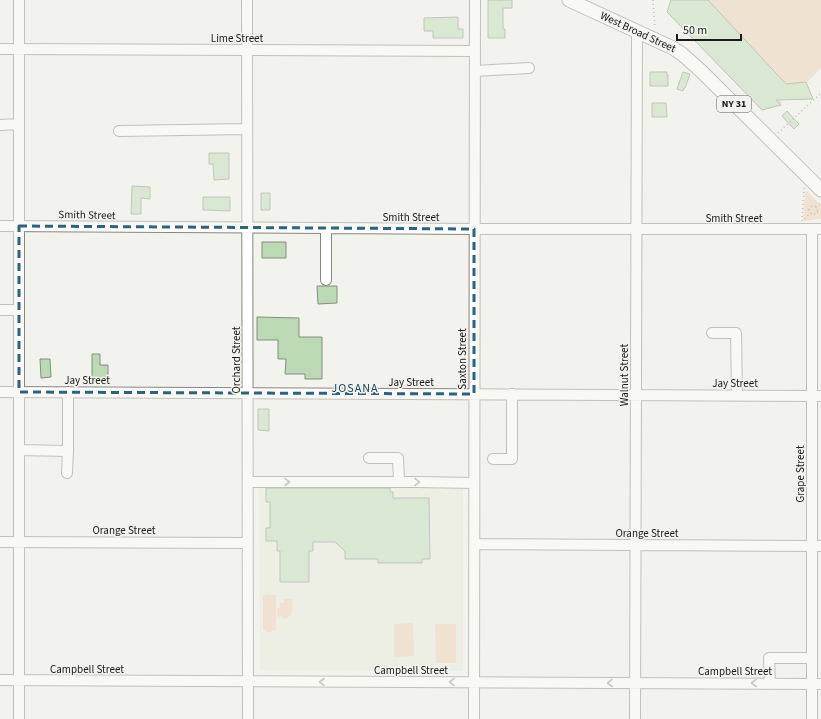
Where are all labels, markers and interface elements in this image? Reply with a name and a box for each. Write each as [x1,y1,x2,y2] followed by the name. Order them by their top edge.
[598,8,678,56] street label: West Broad Street
[677,16,741,42] scale bar
[683,22,707,39] text: 50 m
[211,31,263,46] street label: Lime Street
[717,96,751,112] road number: NY 31
[58,207,116,223] street label: Smith Street
[382,210,440,225] street label: Smith Street
[705,211,763,226] street label: Smith Street
[229,326,244,394] street label: Orchard Street
[455,328,470,390] street label: Saxton Street
[617,344,632,406] street label: Walnut Street
[64,373,110,388] street label: Jay Street
[388,375,434,390] street label: Jay Street
[712,376,758,391] street label: Jay Street
[332,380,378,397] district label: JOSANA
[793,445,808,503] street label: Grape Street
[284,478,290,486] one-way arrow
[414,478,420,486] one-way arrow
[92,523,156,538] street label: Orange Street
[615,526,679,541] street label: Orange Street
[50,662,124,677] street label: Campbell Street
[374,663,448,678] street label: Campbell Street
[698,664,772,679] street label: Campbell Street
[319,678,325,686] one-way arrow
[449,678,455,686] one-way arrow
[607,679,613,687] one-way arrow
[751,679,757,687] one-way arrow

